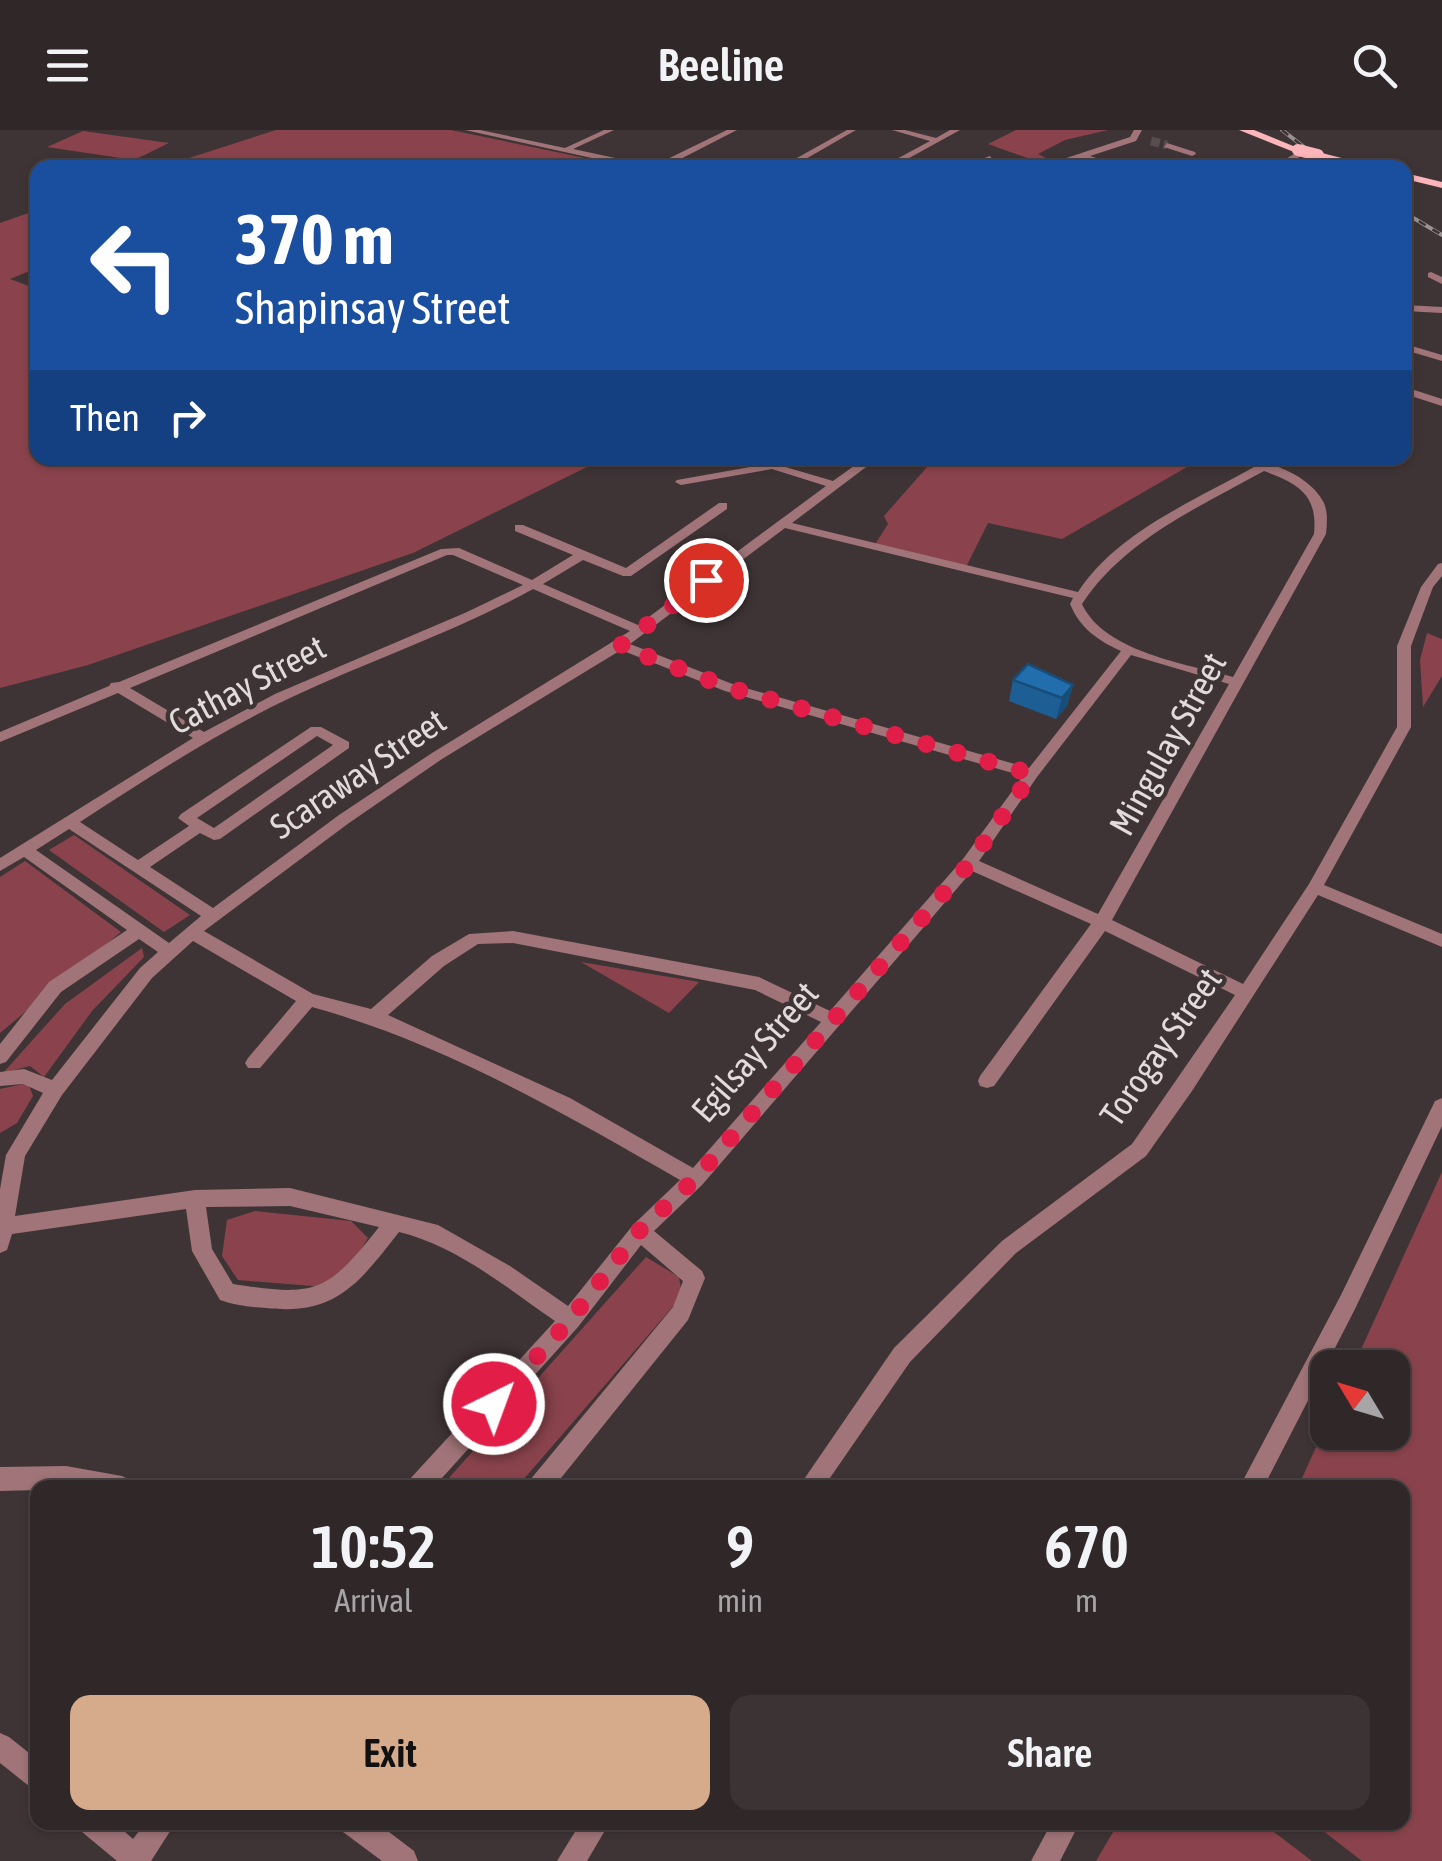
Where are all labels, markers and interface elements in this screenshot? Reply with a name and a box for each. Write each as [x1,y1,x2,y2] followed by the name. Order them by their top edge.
[40,38,95,93] icon: menu
[1347,38,1402,93] icon: search
[658,39,784,91] text: Beeline
[235,199,394,279] text: 370 m
[70,200,200,330] icon: left
[235,282,510,334] text: Shapinsay Street
[160,390,215,445] icon: right
[70,396,140,439] text: Then
[664,538,749,623] pin
[679,553,734,608] icon: arrive
[161,626,332,742] street label: Cathay Street
[1101,645,1234,842] street label: Mingulay Street
[262,700,453,846] street label: Scaraway Street
[1091,960,1229,1133] street label: Torogay Street
[683,973,826,1129] street label: Egilsay Street
[1310,1350,1410,1450] north arrow
[1310,1350,1410,1450] map controls
[442,1352,546,1456] position arrow
[311,1512,436,1581] text: 10:52
[726,1512,754,1581] text: 9
[1044,1512,1129,1581] text: 670
[334,1582,413,1619] text: Arrival
[717,1582,763,1619] text: min
[1075,1582,1098,1619] text: m
[70,1695,710,1810] button: Exit
[730,1695,1370,1810] button: Share

